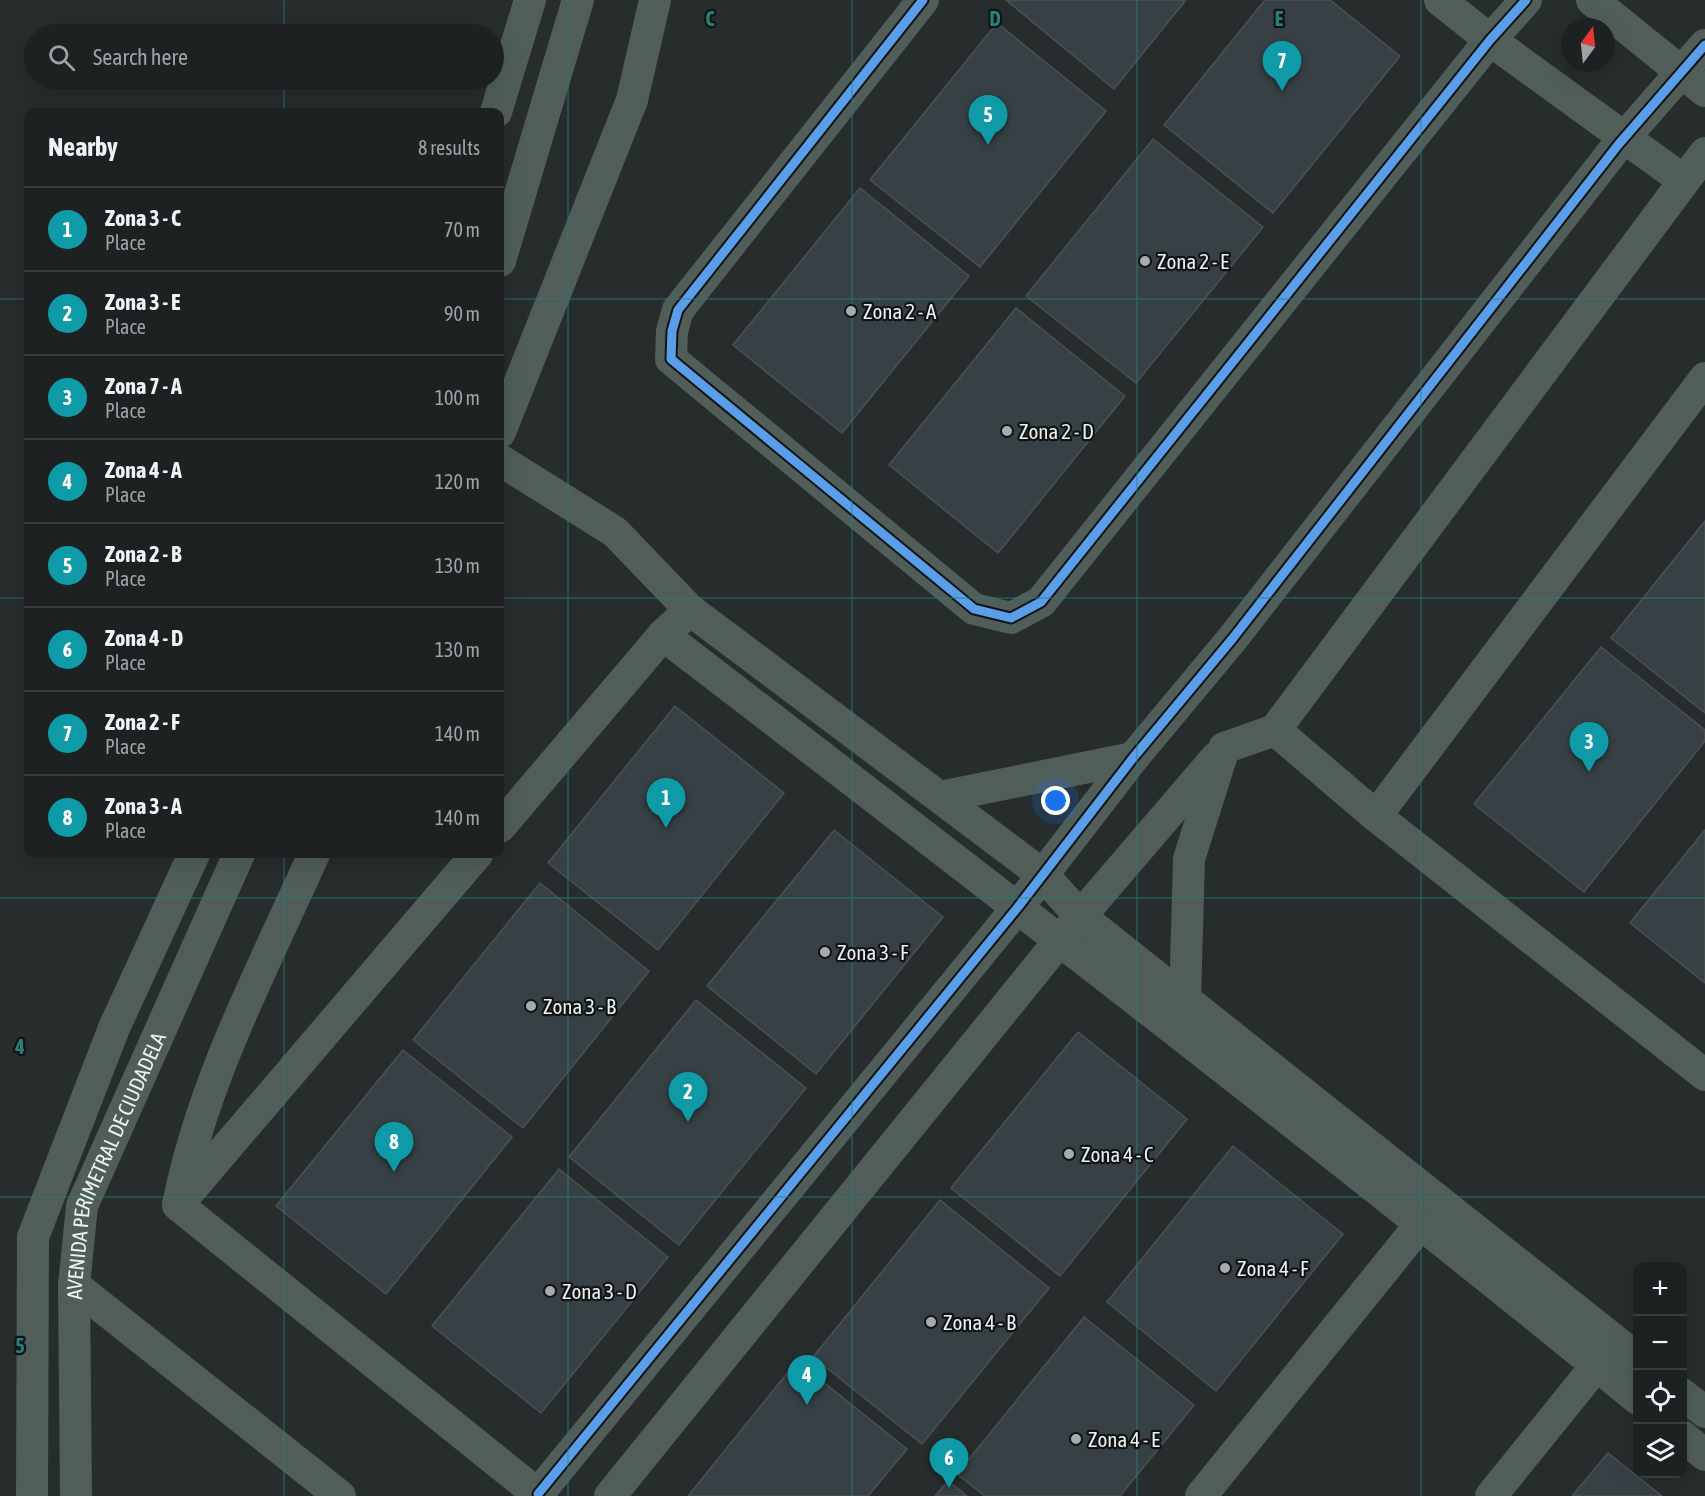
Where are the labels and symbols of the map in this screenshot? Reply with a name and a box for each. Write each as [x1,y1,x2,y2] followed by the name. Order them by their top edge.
[706,7,715,30] text: C
[989,7,1001,30] text: D
[1275,7,1284,30] text: E
[1561,18,1615,72] north arrow
[1262,42,1302,91] pin: 7
[968,96,1008,145] pin: 5
[1157,249,1229,273] place label: Zona 2 - E
[1138,254,1152,268] marker: Zona 2 - E
[863,299,937,323] place label: Zona 2 - A
[844,304,858,318] marker: Zona 2 - A
[1019,419,1094,443] place label: Zona 2 - D
[1000,424,1014,438] marker: Zona 2 - D
[1570,722,1608,772] pin: 3
[646,778,686,828] pin: 1
[1041,786,1070,815] your location
[837,940,909,964] place label: Zona 3 - F
[818,945,832,959] marker: Zona 3 - F
[543,994,616,1018] place label: Zona 3 - B
[524,999,538,1013] marker: Zona 3 - B
[62,1028,170,1300] street label: AVENIDA PERIMETRAL DE CIUDADELA
[14,1035,25,1058] text: 4
[668,1072,708,1122] pin: 2
[374,1122,414,1172] pin: 8
[1081,1142,1154,1166] place label: Zona 4 - C
[1062,1147,1076,1161] marker: Zona 4 - C
[1237,1256,1309,1280] place label: Zona 4 - F
[1218,1261,1232,1275] marker: Zona 4 - F
[562,1279,637,1303] place label: Zona 3 - D
[543,1284,557,1298] marker: Zona 3 - D
[943,1310,1016,1334] place label: Zona 4 - B
[924,1315,938,1329] marker: Zona 4 - B
[15,1334,25,1357] text: 5
[788,1356,826,1405] pin: 4
[1088,1427,1160,1451] place label: Zona 4 - E
[1069,1432,1083,1446] marker: Zona 4 - E
[930,1438,968,1488] pin: 6

